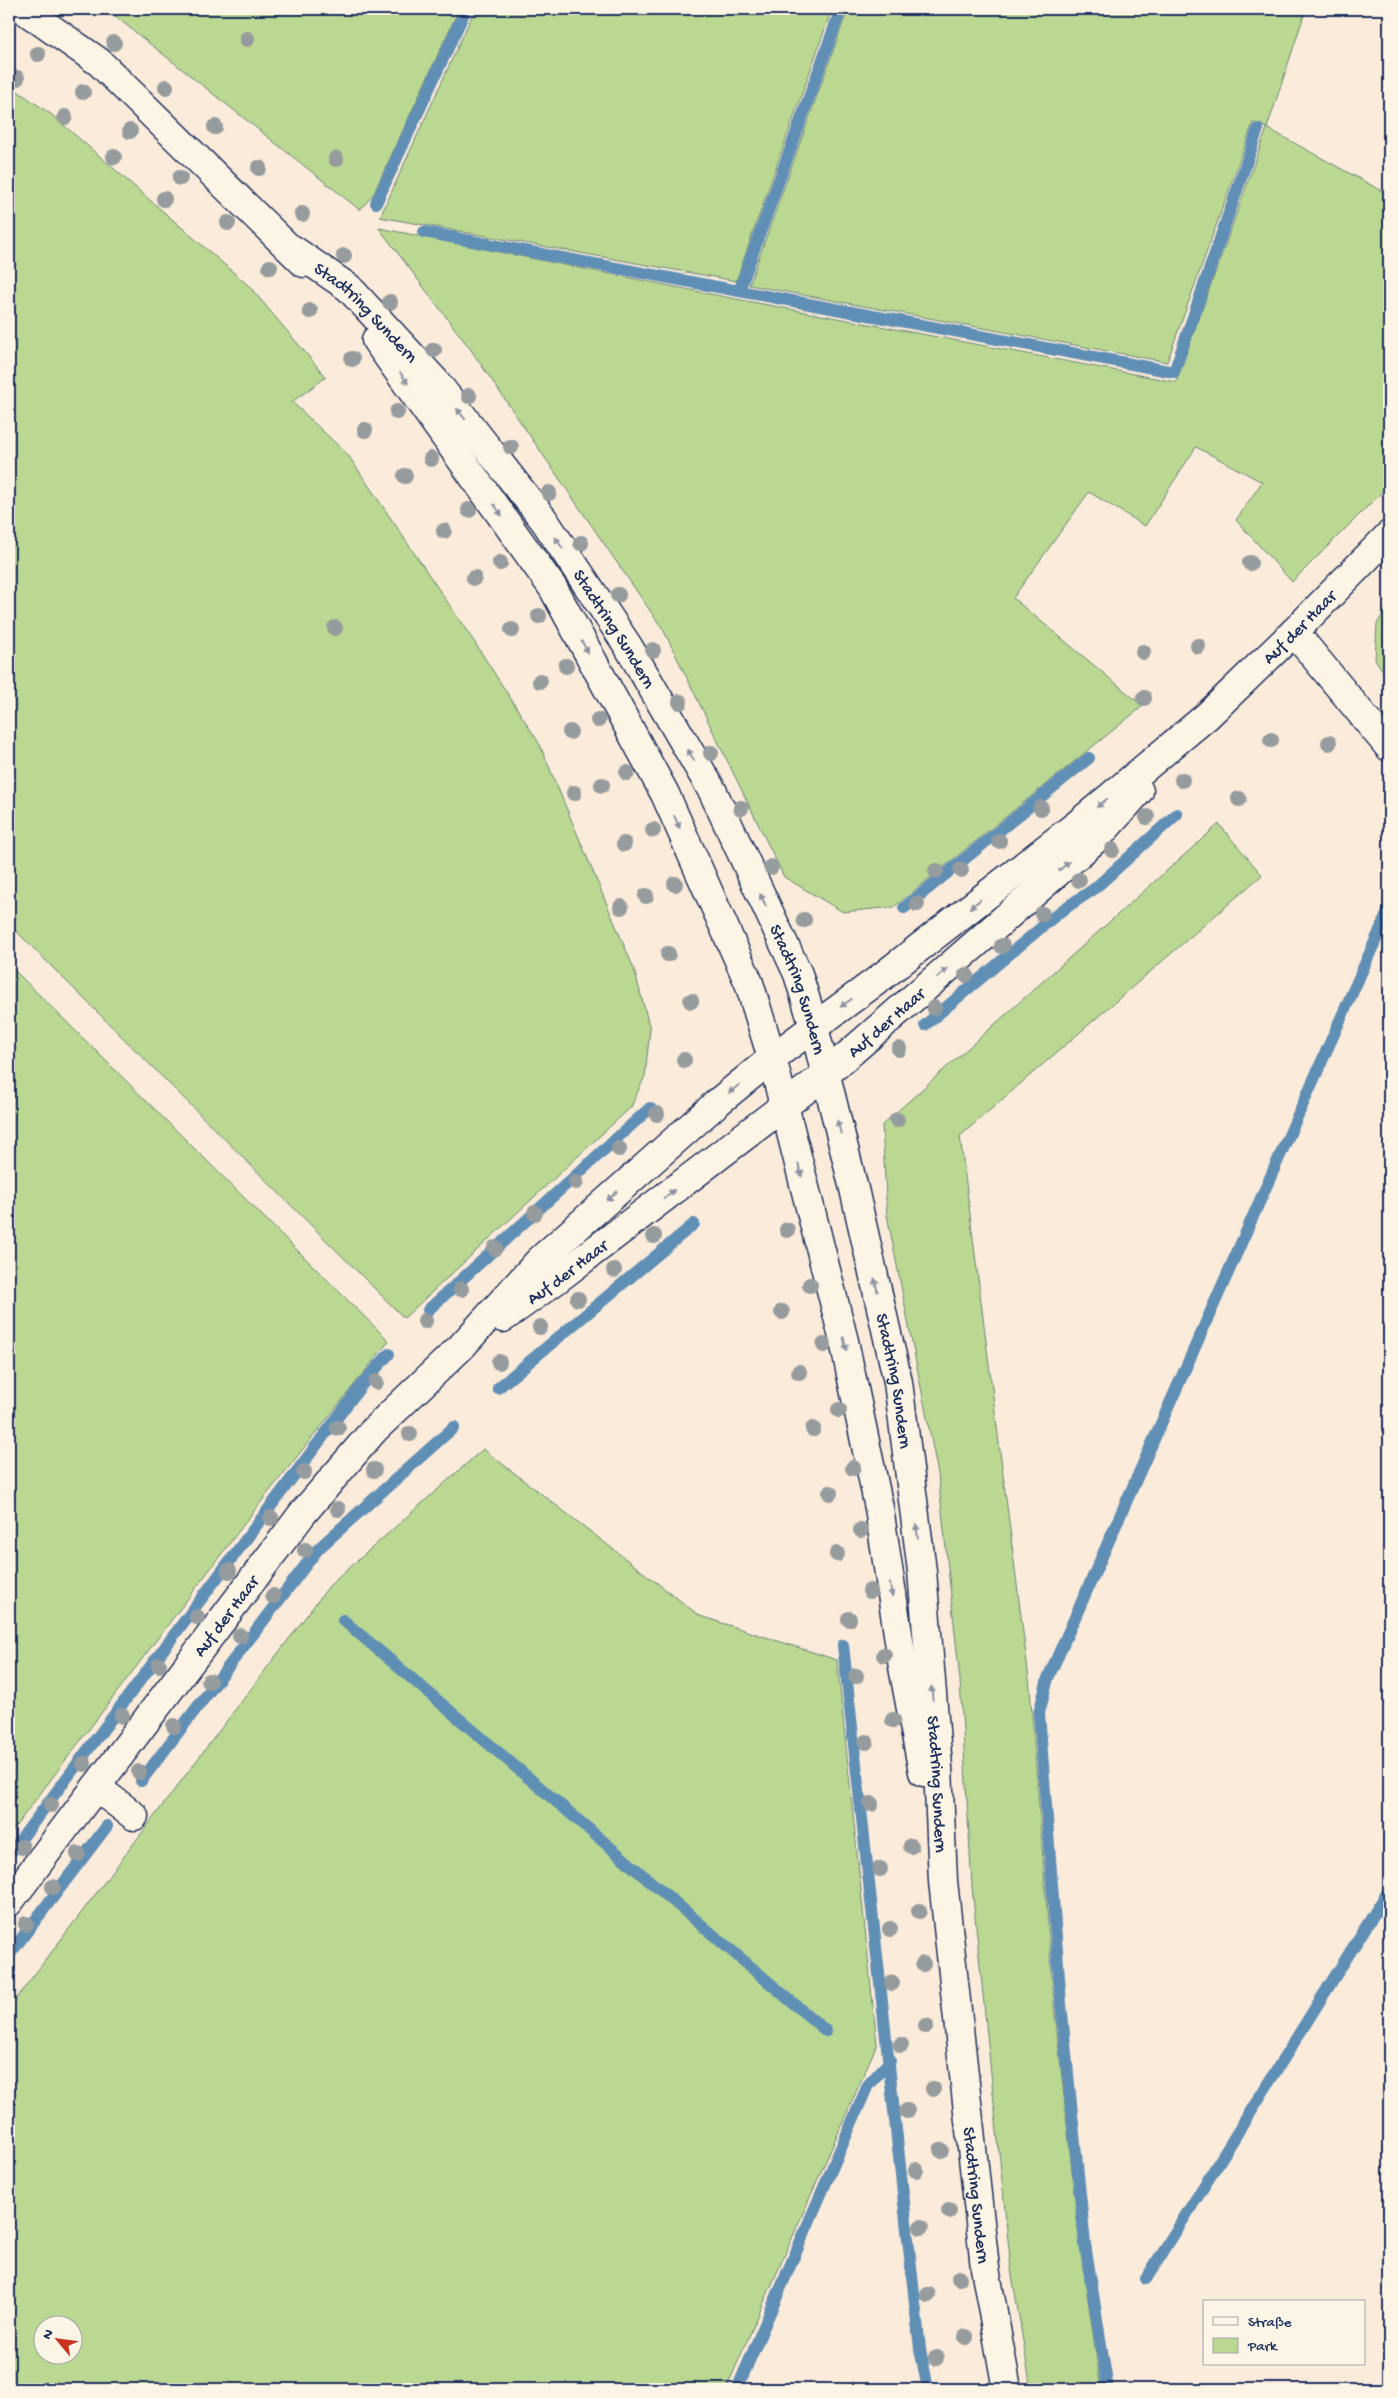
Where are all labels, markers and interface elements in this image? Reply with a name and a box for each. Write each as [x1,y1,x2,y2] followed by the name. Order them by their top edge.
[309,259,421,369] street label: Stadtring Sundern
[399,371,409,385] one-way arrow
[455,408,466,421] one-way arrow
[493,503,503,517] one-way arrow
[555,536,564,549] one-way arrow
[567,566,659,693] street label: Stadtring Sundern
[1259,586,1343,670] street label: Auf der Haar
[581,640,590,654] one-way arrow
[687,748,696,762] one-way arrow
[1096,798,1109,809] one-way arrow
[674,815,682,829] one-way arrow
[1058,861,1071,872] one-way arrow
[759,893,768,908] one-way arrow
[969,899,982,910] one-way arrow
[763,922,828,1057] street label: Stadtring Sundern
[935,967,947,979] one-way arrow
[844,983,932,1063] street label: Auf der Haar
[839,998,853,1008] one-way arrow
[728,1083,741,1094] one-way arrow
[834,1119,842,1134] one-way arrow
[796,1163,804,1178] one-way arrow
[662,1188,675,1199] one-way arrow
[606,1190,618,1201] one-way arrow
[524,1235,614,1311] street label: Auf der Haar
[872,1277,880,1292] one-way arrow
[870,1312,914,1450] street label: Stadtring Sundern
[841,1337,849,1352] one-way arrow
[913,1523,921,1539] one-way arrow
[190,1571,266,1662] street label: Auf der Haar
[888,1582,896,1598] one-way arrow
[928,1685,936,1701] one-way arrow
[921,1715,950,1854] street label: Stadtring Sundern
[957,2126,992,2265] street label: Stadtring Sundern
[1203,2300,1366,2366] legend
[1248,2314,1292,2332] text: Straße
[32,2316,82,2366] north arrow
[39,2327,58,2343] text: N
[1247,2338,1278,2356] text: Park

